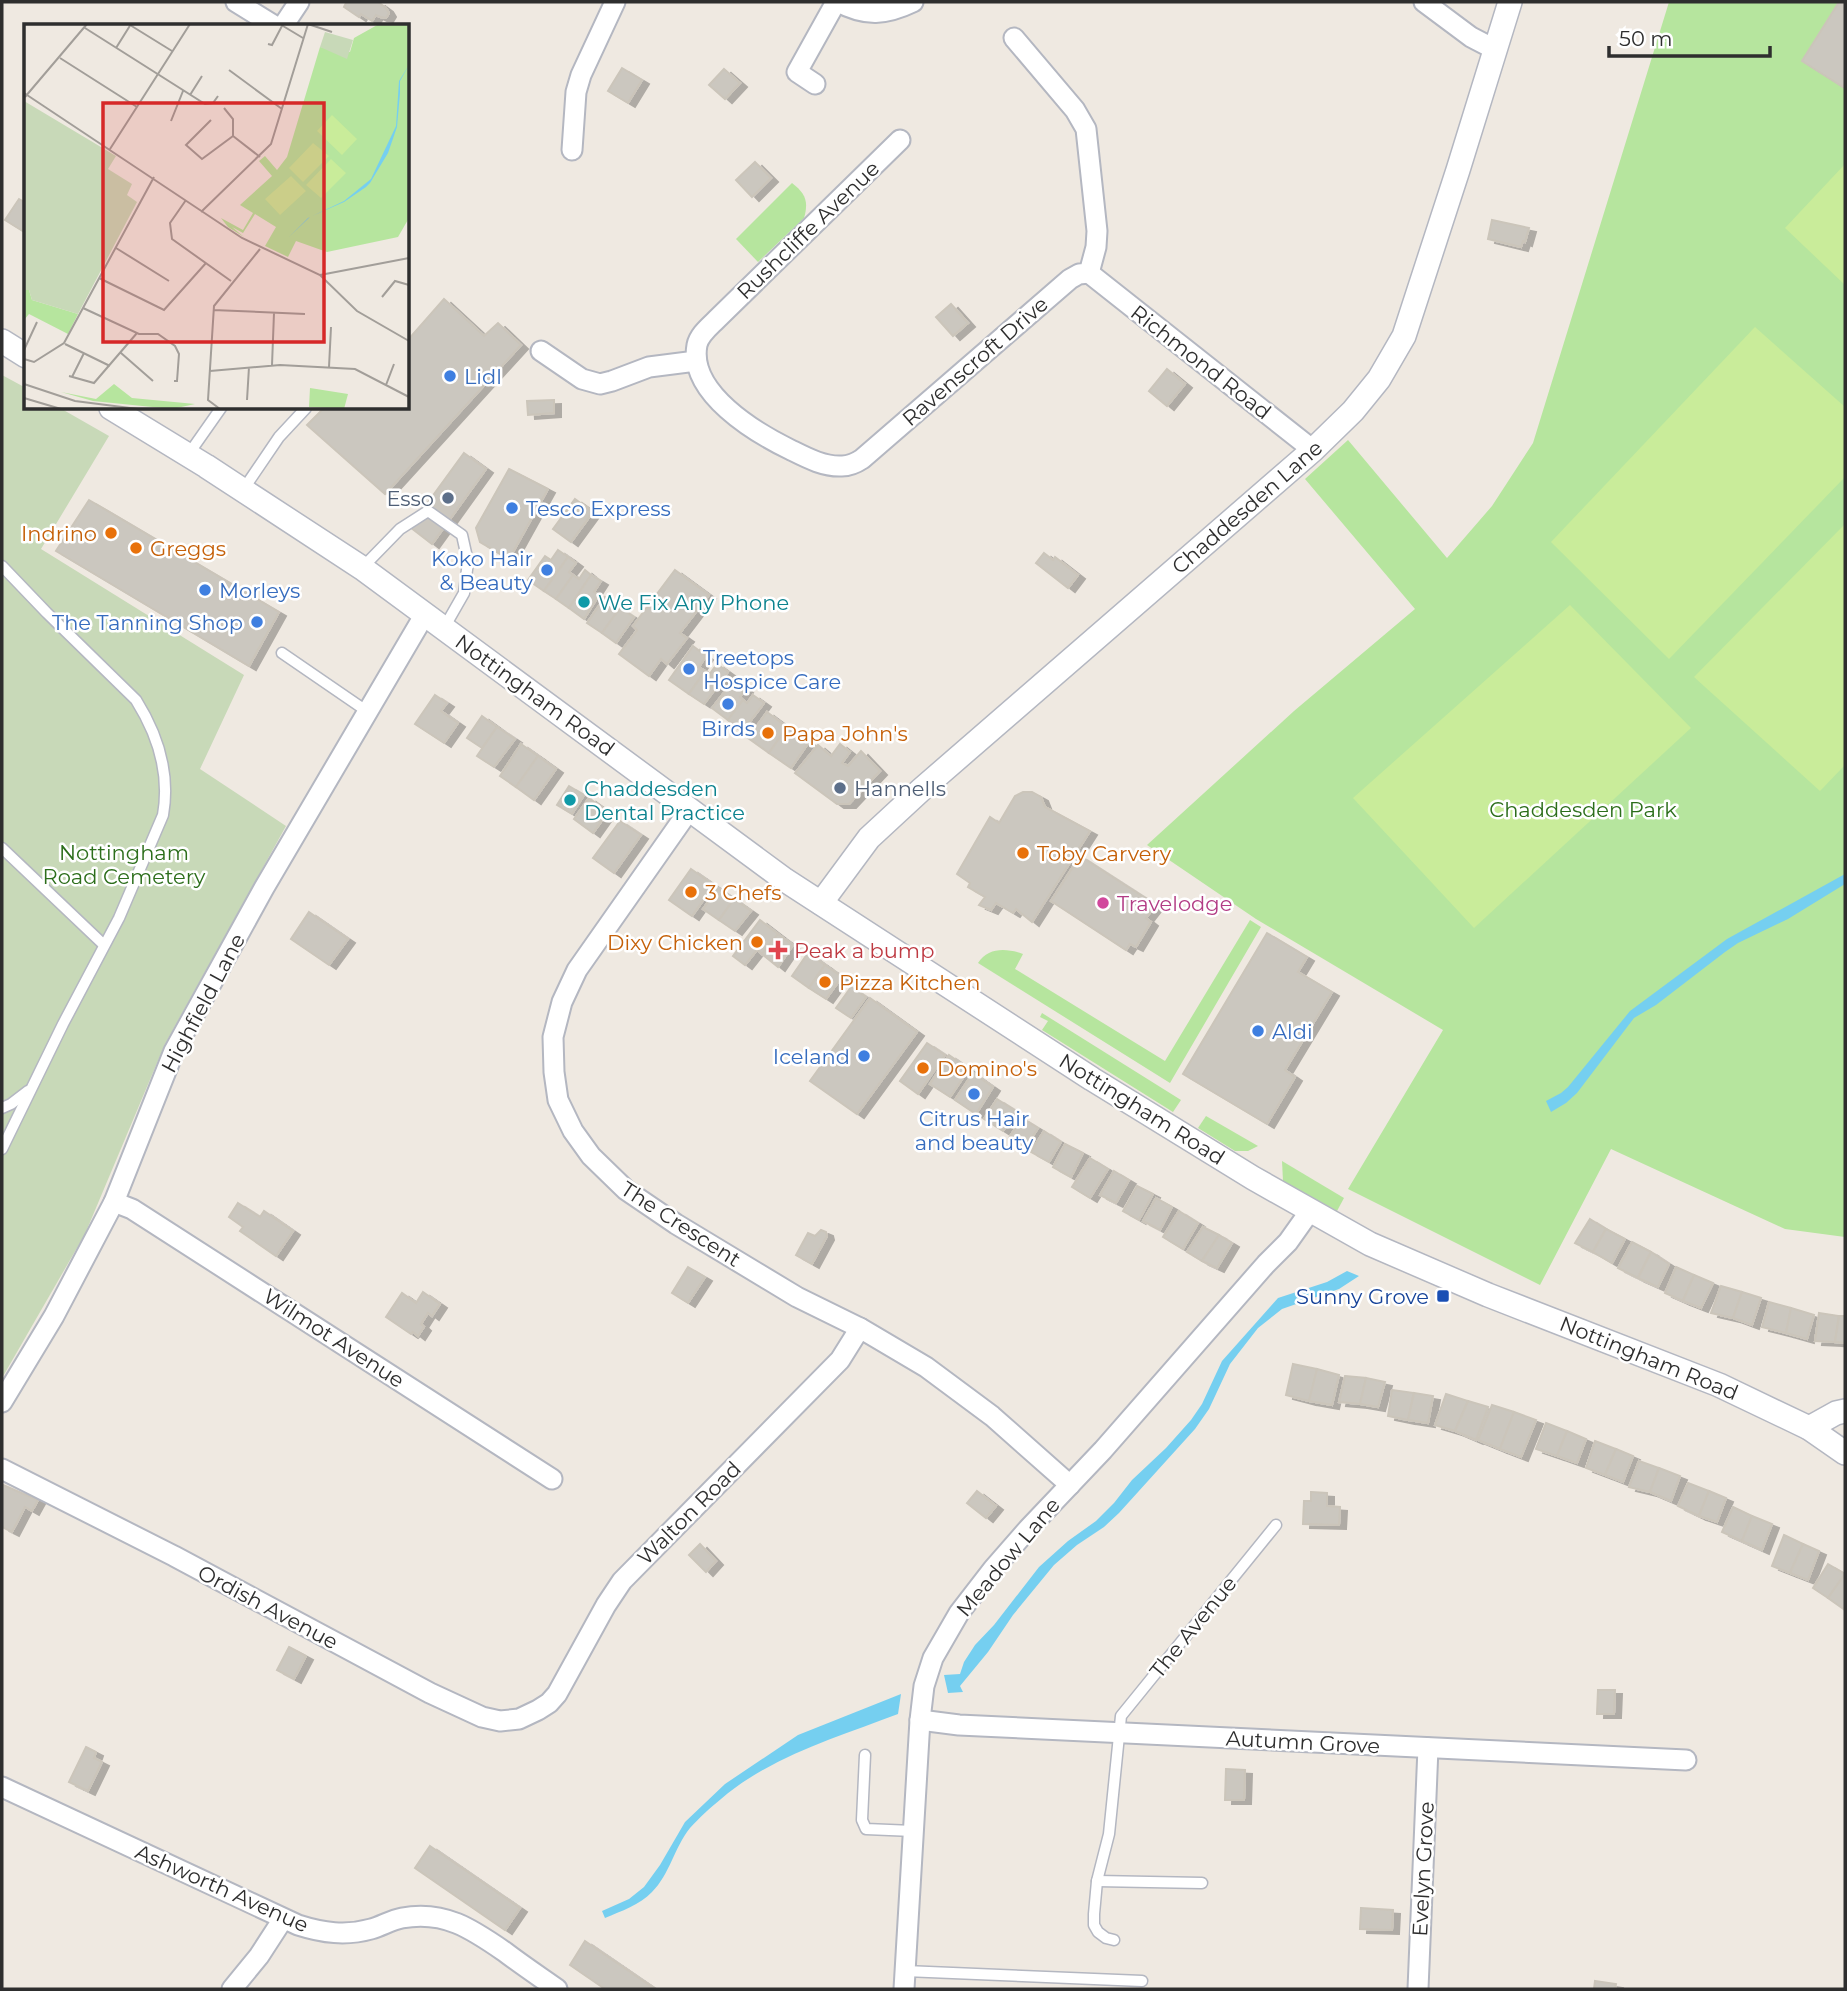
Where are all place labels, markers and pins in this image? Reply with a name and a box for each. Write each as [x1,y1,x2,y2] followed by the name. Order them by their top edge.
[464,364,502,389] place label: Lidl
[442,368,458,384] marker: Lidl
[386,486,434,511] place label: Esso
[440,490,456,506] marker: Esso
[526,496,671,521] place label: Tesco Express
[504,500,520,516] marker: Tesco Express
[21,521,97,546] place label: Indrino
[103,525,119,541] marker: Indrino
[150,536,226,561] place label: Greggs
[128,540,144,556] marker: Greggs
[431,546,534,595] place label: Koko Hair & Beauty
[539,562,555,578] marker: Koko Hair & Beauty
[219,578,300,603] place label: Morleys
[197,582,213,598] marker: Morleys
[598,590,789,615] place label: We Fix Any Phone
[576,594,592,610] marker: We Fix Any Phone
[52,610,243,635] place label: The Tanning Shop
[249,614,265,630] marker: The Tanning Shop
[703,645,841,694] place label: Treetops Hospice Care
[681,661,697,677] marker: Treetops Hospice Care
[720,696,736,712] marker: Birds
[701,716,755,741] place label: Birds
[782,721,908,746] place label: Papa John's
[760,725,776,741] marker: Papa John's
[584,776,745,825] place label: Chaddesden Dental Practice
[854,776,946,801] place label: Hannells
[832,780,848,796] marker: Hannells
[562,792,578,808] marker: Chaddesden Dental Practice
[1037,841,1172,866] place label: Toby Carvery
[1015,845,1031,861] marker: Toby Carvery
[705,880,781,905] place label: 3 Chefs
[683,884,699,900] marker: 3 Chefs
[1117,891,1232,916] place label: Travelodge
[1095,895,1111,911] marker: Travelodge
[607,930,743,955] place label: Dixy Chicken
[749,934,765,950] marker: Dixy Chicken
[794,938,934,963] place label: Peak a bump
[768,940,788,960] marker: Peak a bump
[839,970,980,995] place label: Pizza Kitchen
[817,974,833,990] marker: Pizza Kitchen
[1272,1019,1313,1044] place label: Aldi
[1250,1023,1266,1039] marker: Aldi
[773,1044,850,1069] place label: Iceland
[856,1048,872,1064] marker: Iceland
[937,1056,1037,1081] place label: Domino's
[915,1060,931,1076] marker: Domino's
[966,1086,982,1102] marker: Citrus Hair and beauty
[915,1106,1034,1155] place label: Citrus Hair and beauty
[1296,1284,1429,1309] place label: Sunny Grove
[1435,1288,1451,1304] marker: Sunny Grove

